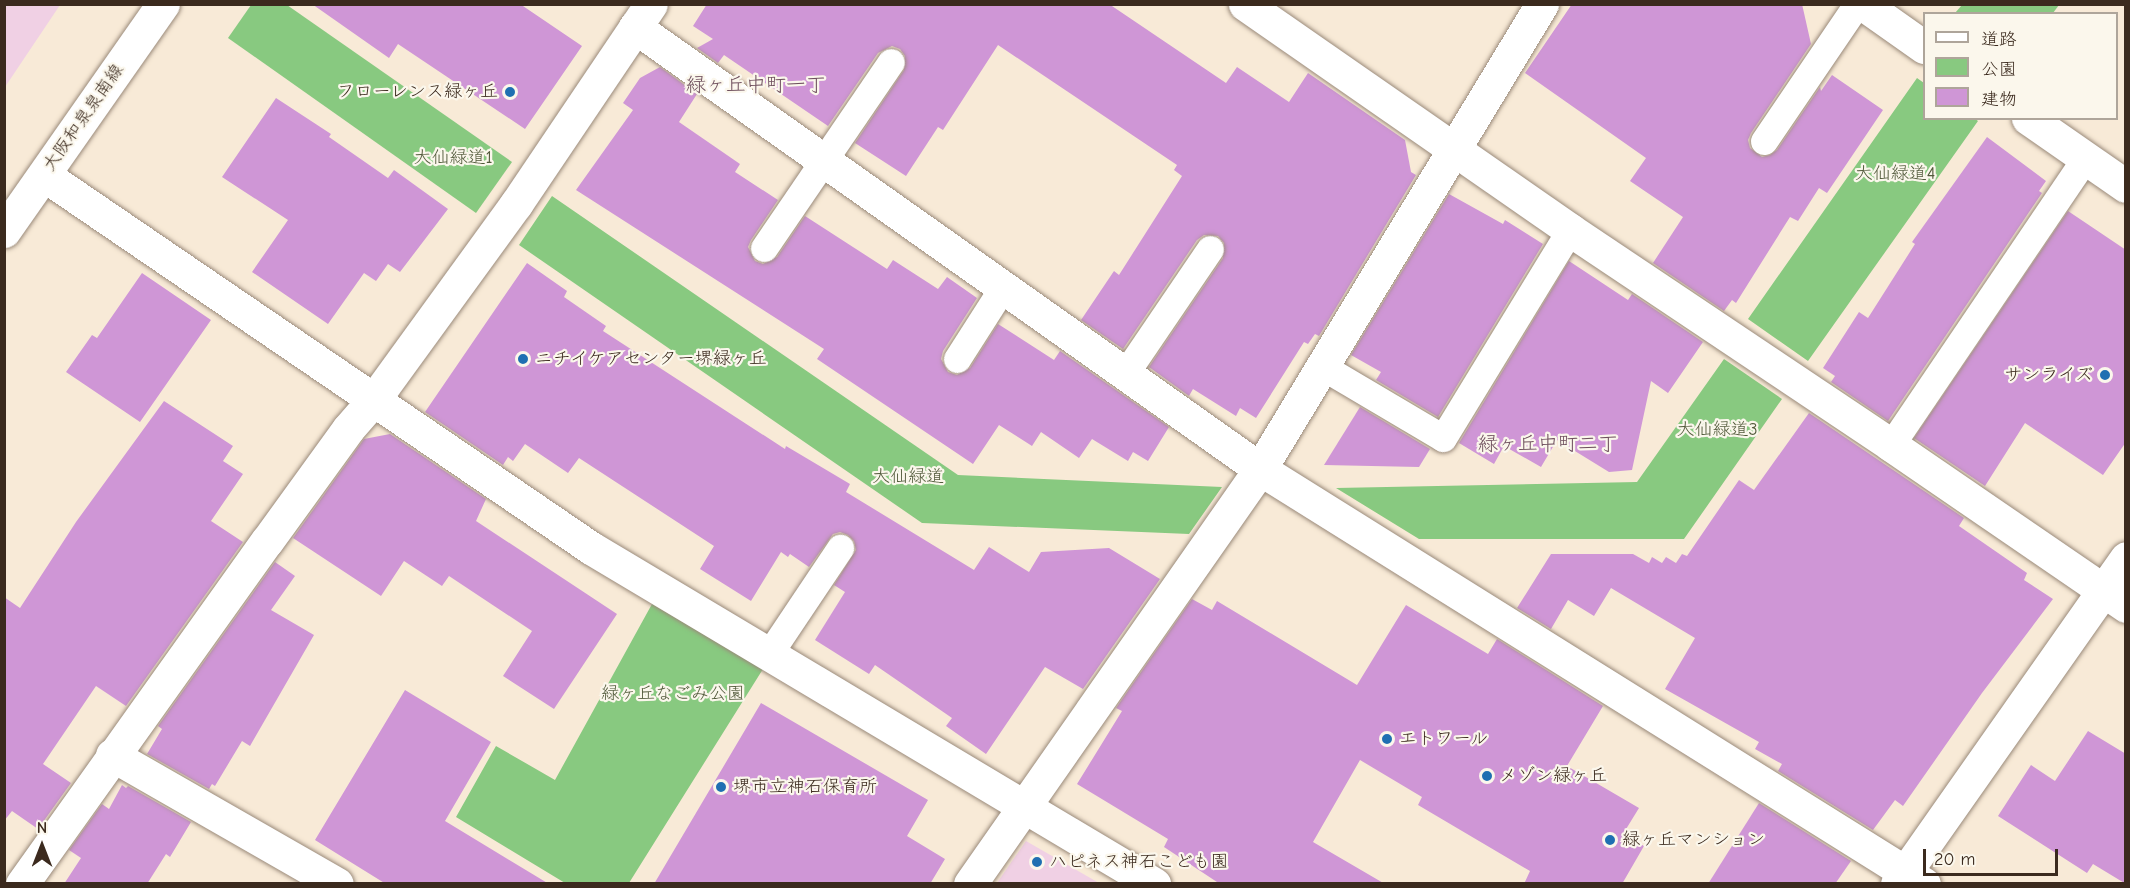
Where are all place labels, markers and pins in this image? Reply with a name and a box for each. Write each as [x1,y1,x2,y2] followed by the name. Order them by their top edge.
[336,81,498,103] place label: フローレンス緑ヶ丘
[503,85,517,99] marker: フローレンス緑ヶ丘
[535,348,769,370] place label: ニチイケアセンター堺緑ヶ丘
[516,352,530,366] marker: ニチイケアセンター堺緑ヶ丘
[2003,364,2093,386] place label: サンライズ
[2098,368,2112,382] marker: サンライズ
[1399,728,1489,750] place label: エトワール
[1380,732,1394,746] marker: エトワール
[1499,765,1607,787] place label: メゾン緑ヶ丘
[1480,769,1494,783] marker: メゾン緑ヶ丘
[733,776,877,798] place label: 堺市立神石保育所
[714,780,728,794] marker: 堺市立神石保育所
[1622,829,1766,851] place label: 緑ヶ丘マンション
[1603,833,1617,847] marker: 緑ヶ丘マンション
[1049,851,1229,873] place label: ハピネス神石こども園
[1030,855,1044,869] marker: ハピネス神石こども園

